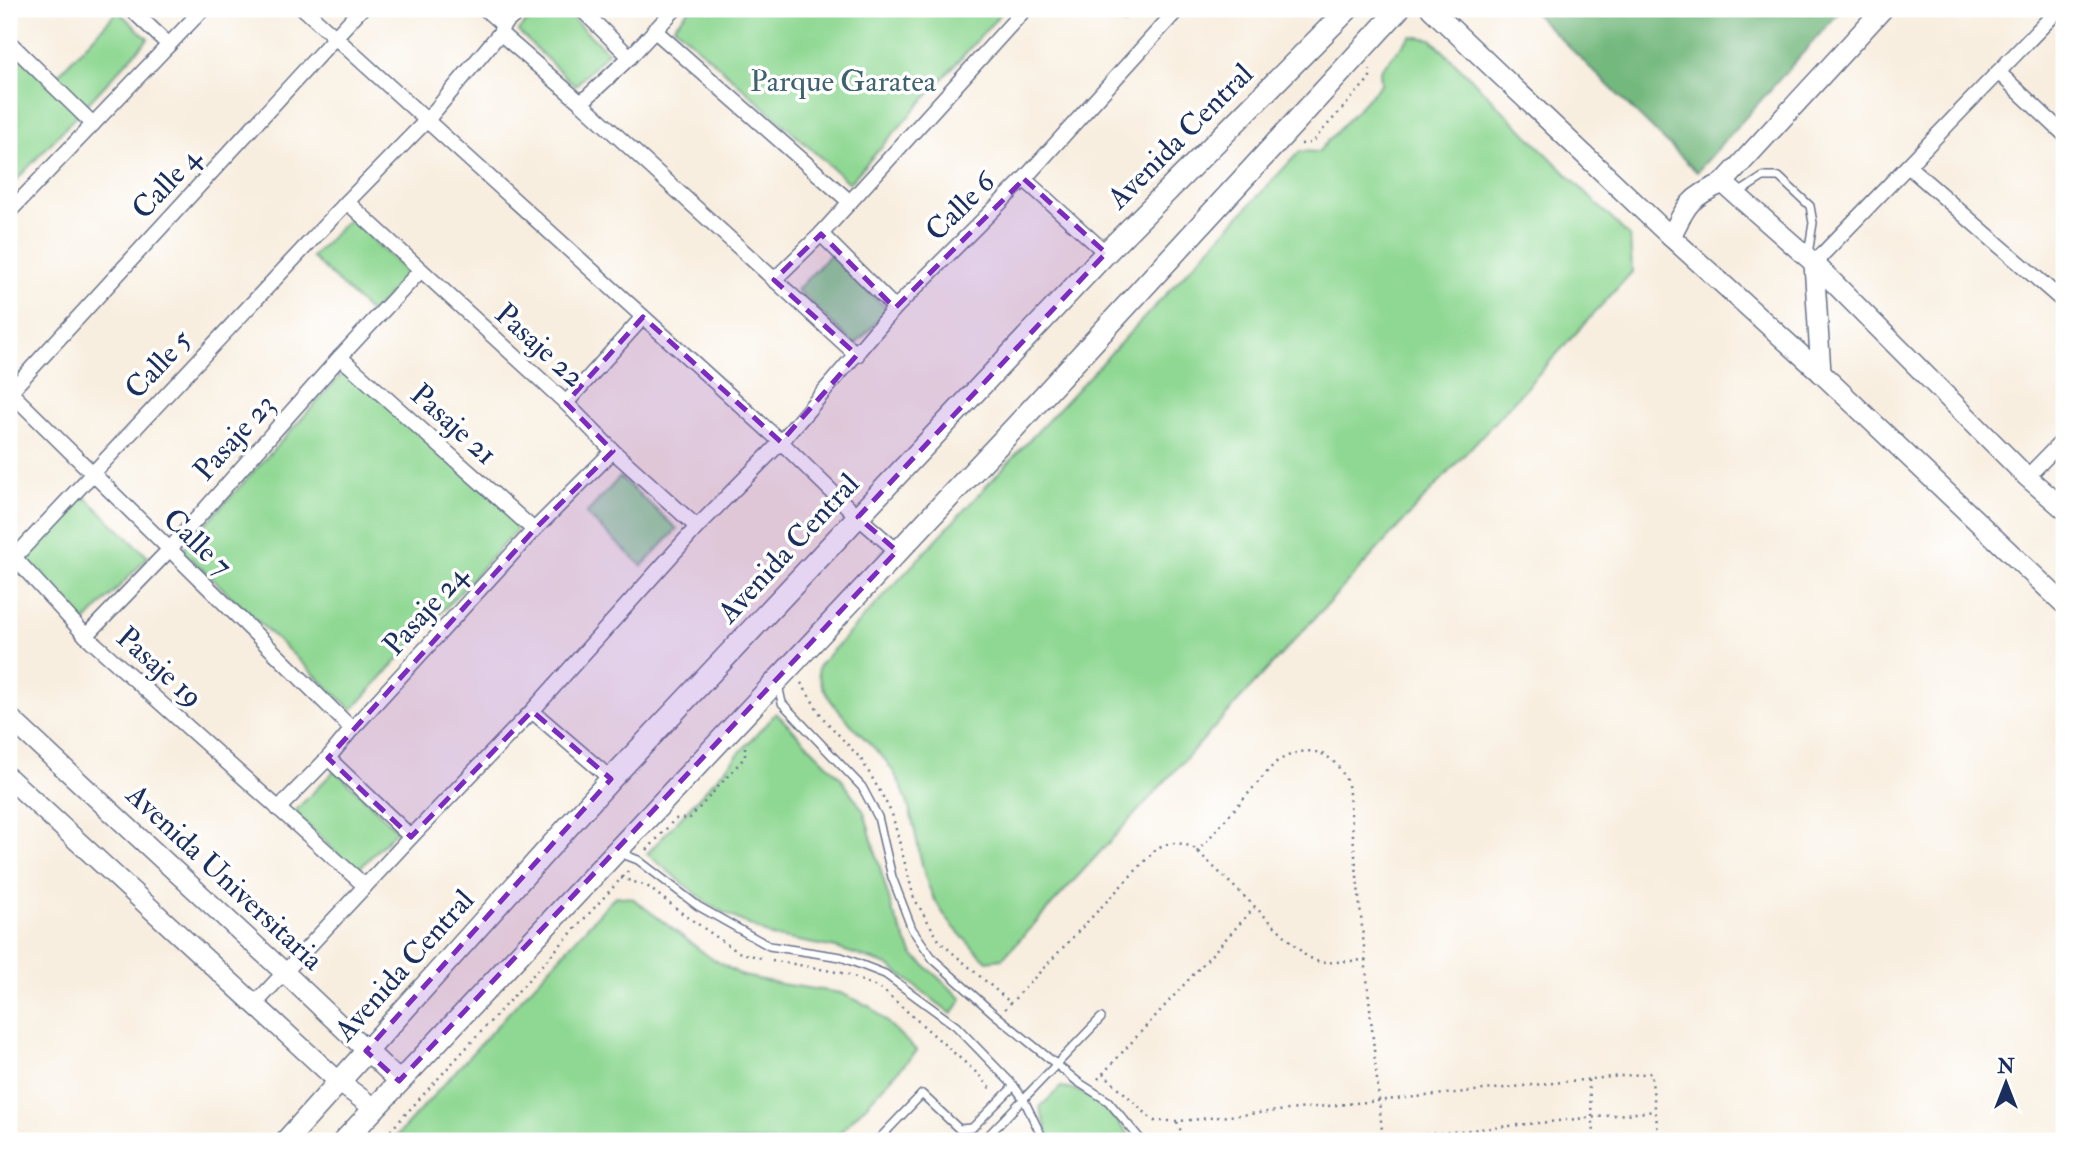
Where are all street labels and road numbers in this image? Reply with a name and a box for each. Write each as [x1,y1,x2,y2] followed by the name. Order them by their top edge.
[1099,56,1261,218] street label: Avenida Central
[124,139,210,227] street label: Calle 4
[918,162,1004,249] street label: Calle 6
[487,295,592,395] street label: Pasaje 22
[117,321,200,407] street label: Calle 5
[403,376,505,473] street label: Pasaje 21
[186,386,283,488] street label: Pasaje 23
[709,466,867,632] street label: Avenida Central
[155,501,240,584] street label: Calle 7
[375,556,477,663] street label: Pasaje 24
[109,619,211,716] street label: Pasaje 19
[118,776,331,979] street label: Avenida Universitaria
[326,882,482,1049] street label: Avenida Central

